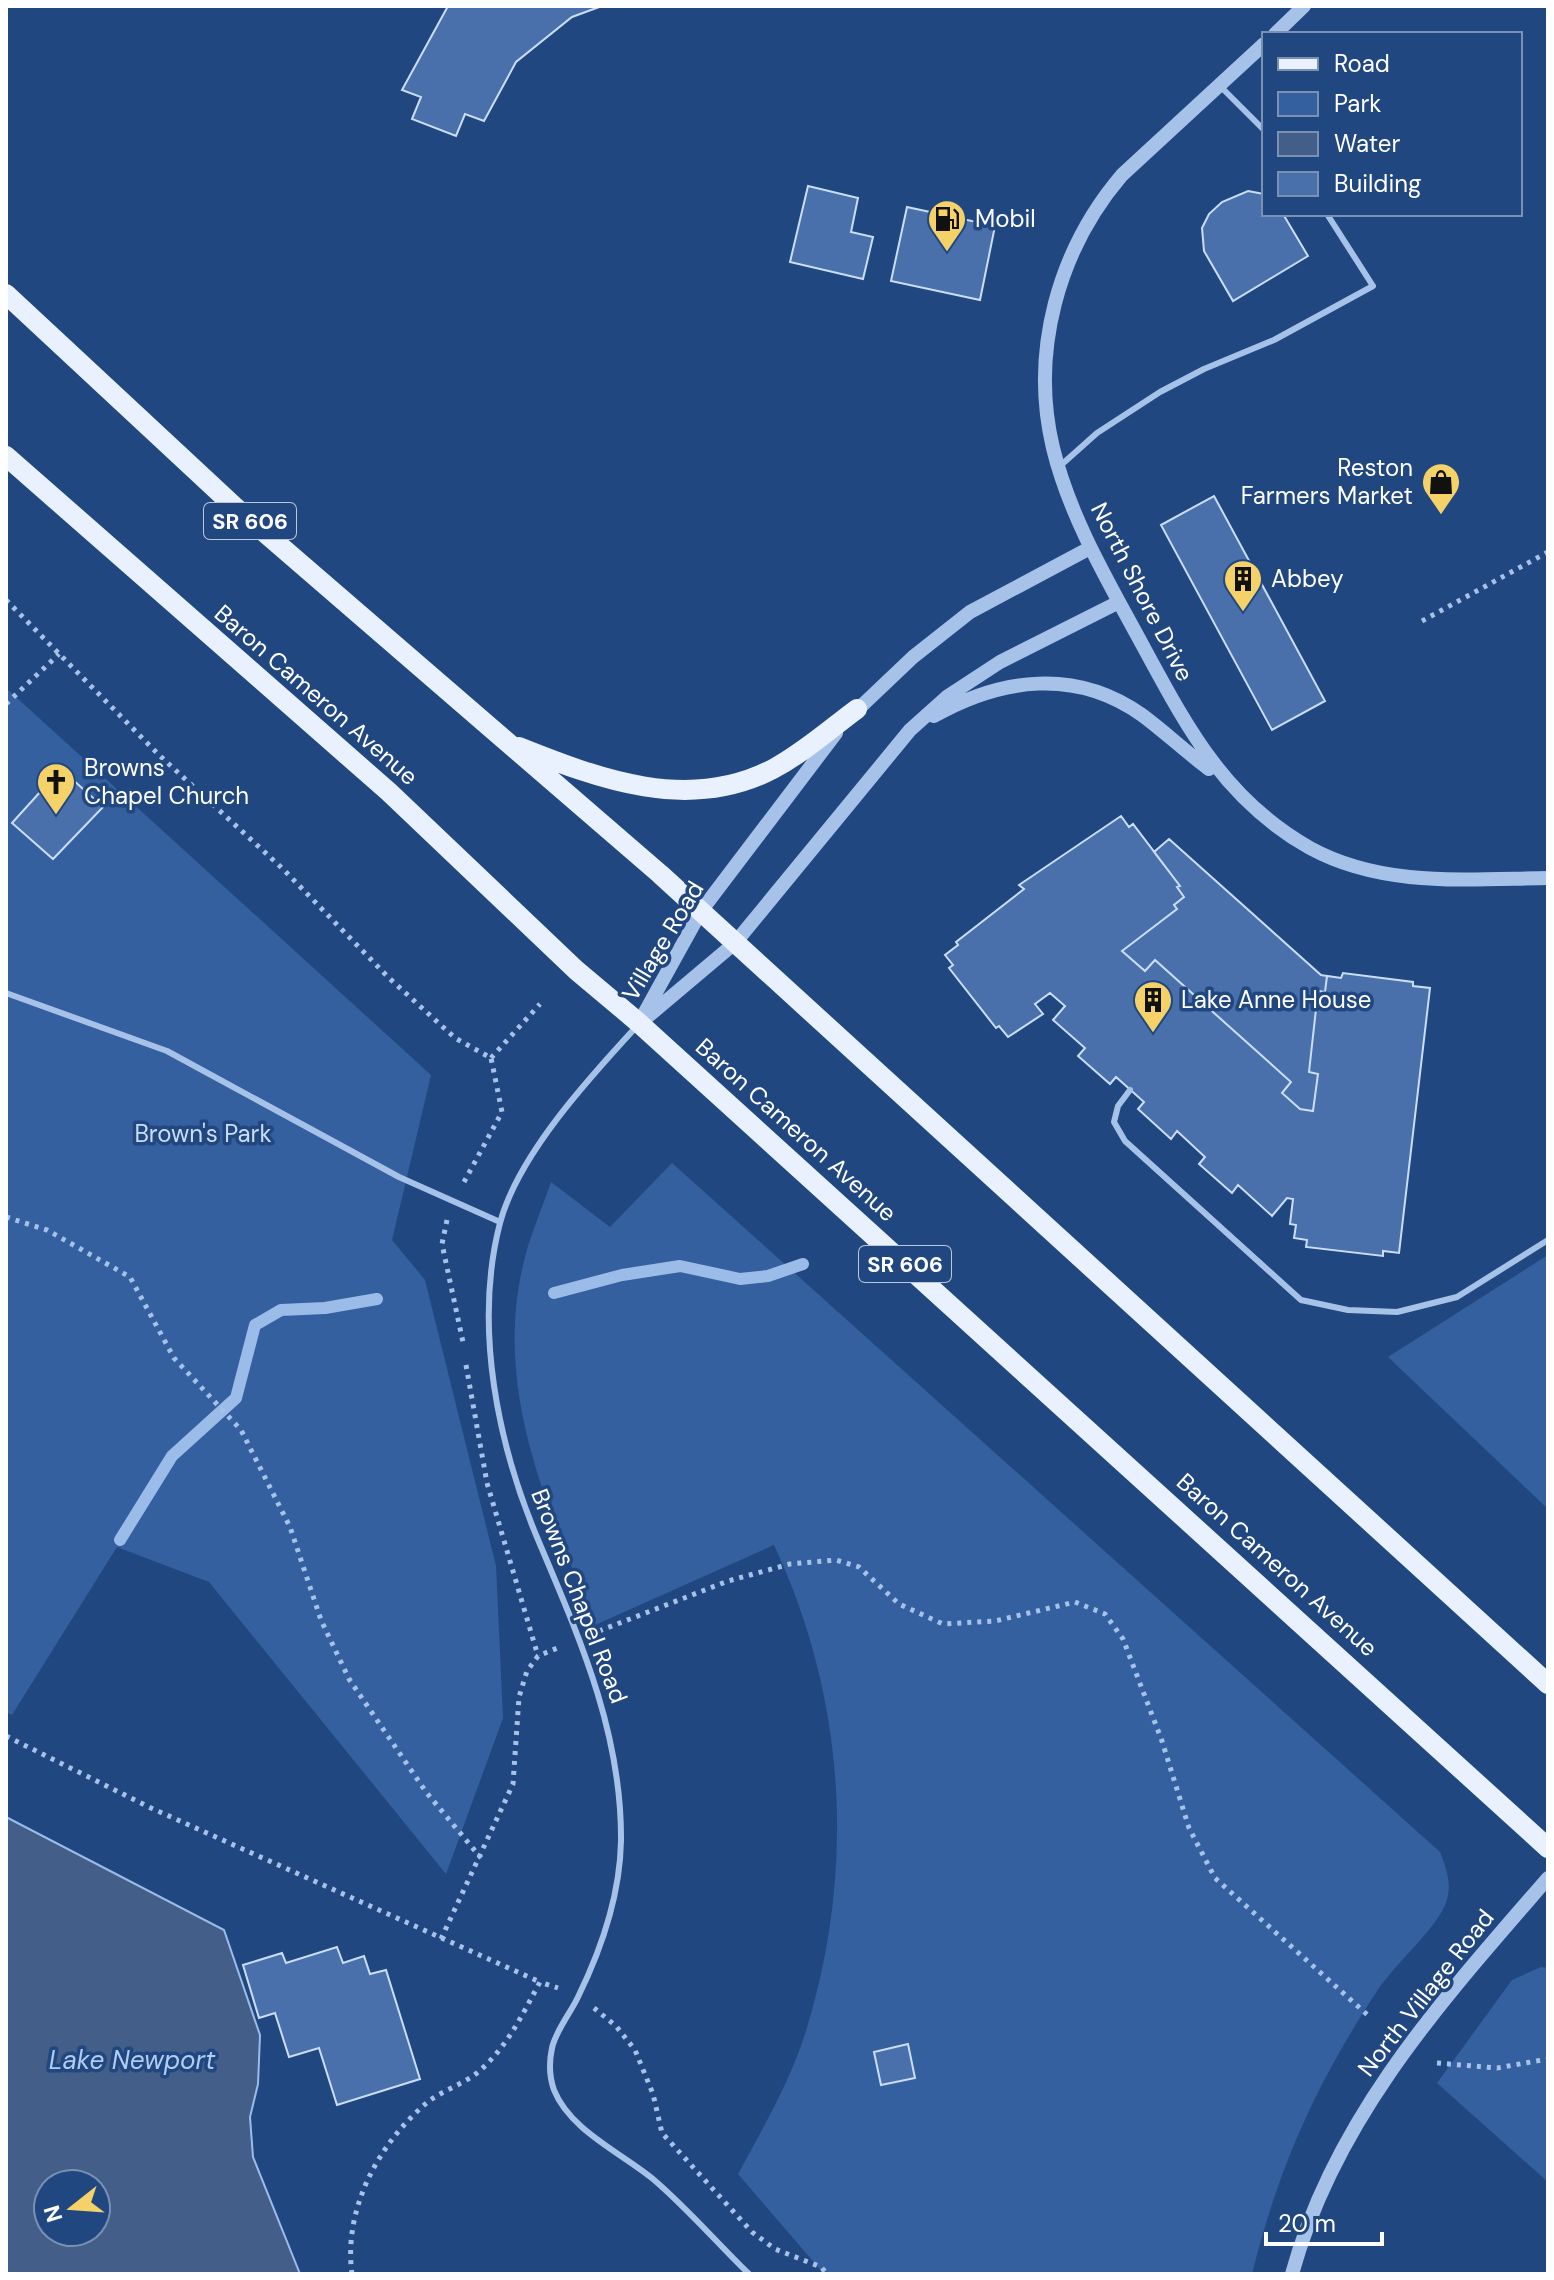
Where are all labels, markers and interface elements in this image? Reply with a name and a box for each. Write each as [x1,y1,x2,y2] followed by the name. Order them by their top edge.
[1262,32,1522,216] legend
[1334,48,1390,79] text: Road
[1334,88,1381,119] text: Park
[1334,128,1400,159] text: Water
[1334,168,1421,199] text: Building
[926,198,968,253] fuel station icon: Mobil
[975,203,1036,234] place label: Mobil
[1241,452,1413,511] place label: Reston Farmers Market
[1420,461,1462,516] shop icon: Reston Farmers Market
[1084,497,1201,686] street label: North Shore Drive
[204,503,296,539] road number: SR 606
[1222,558,1264,613] building icon: Abbey
[1271,563,1343,594] place label: Abbey
[208,598,425,792] street label: Baron Cameron Avenue
[84,752,249,811] place label: Browns Chapel Church
[35,761,77,816] church icon: Browns Chapel Church
[615,875,710,1006] street label: Village Road
[1132,979,1174,1034] building icon: Lake Anne House
[1181,984,1371,1015] place label: Lake Anne House
[689,1031,903,1228] street label: Baron Cameron Avenue
[134,1118,272,1149] park label: Brown's Park
[859,1246,951,1282] road number: SR 606
[1170,1466,1384,1663] street label: Baron Cameron Avenue
[524,1484,635,1708] street label: Browns Chapel Road
[1351,1903,1501,2082] street label: North Village Road
[49,2043,216,2077] water label: Lake Newport
[32,2168,112,2248] north arrow
[1266,2196,1382,2246] scale bar
[37,2202,70,2226] text: N
[1278,2208,1336,2239] text: 20 m

